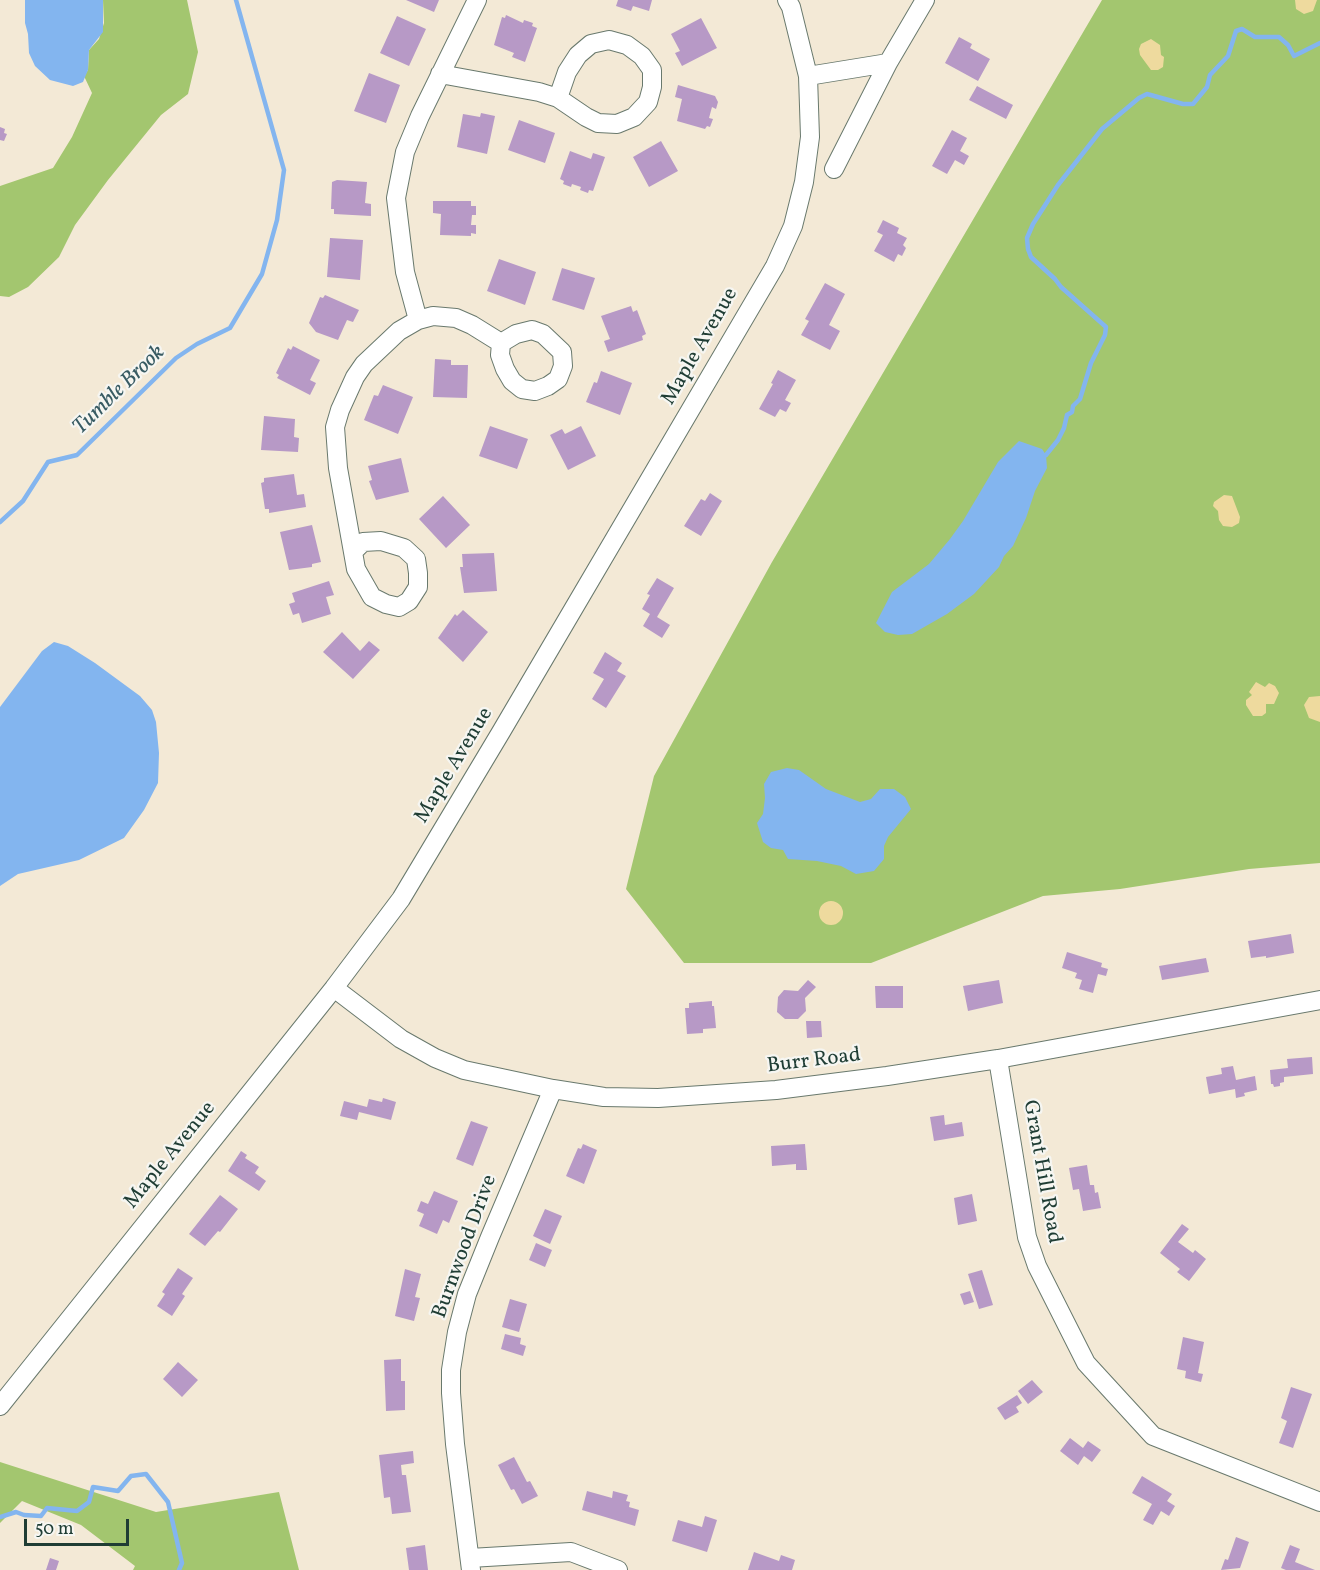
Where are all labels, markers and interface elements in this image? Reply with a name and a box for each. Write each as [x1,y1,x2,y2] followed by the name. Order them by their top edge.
[657,284,745,410] street label: Maple Avenue
[69,341,171,441] water label: Tumble Brook
[410,703,500,829] street label: Maple Avenue
[766,1044,862,1080] street label: Burr Road
[120,1097,222,1215] street label: Maple Avenue
[1016,1098,1066,1246] street label: Grant Hill Road
[428,1172,504,1322] street label: Burnwood Drive
[27,1507,132,1545] scale bar
[35,1517,74,1542] text: 50 m

